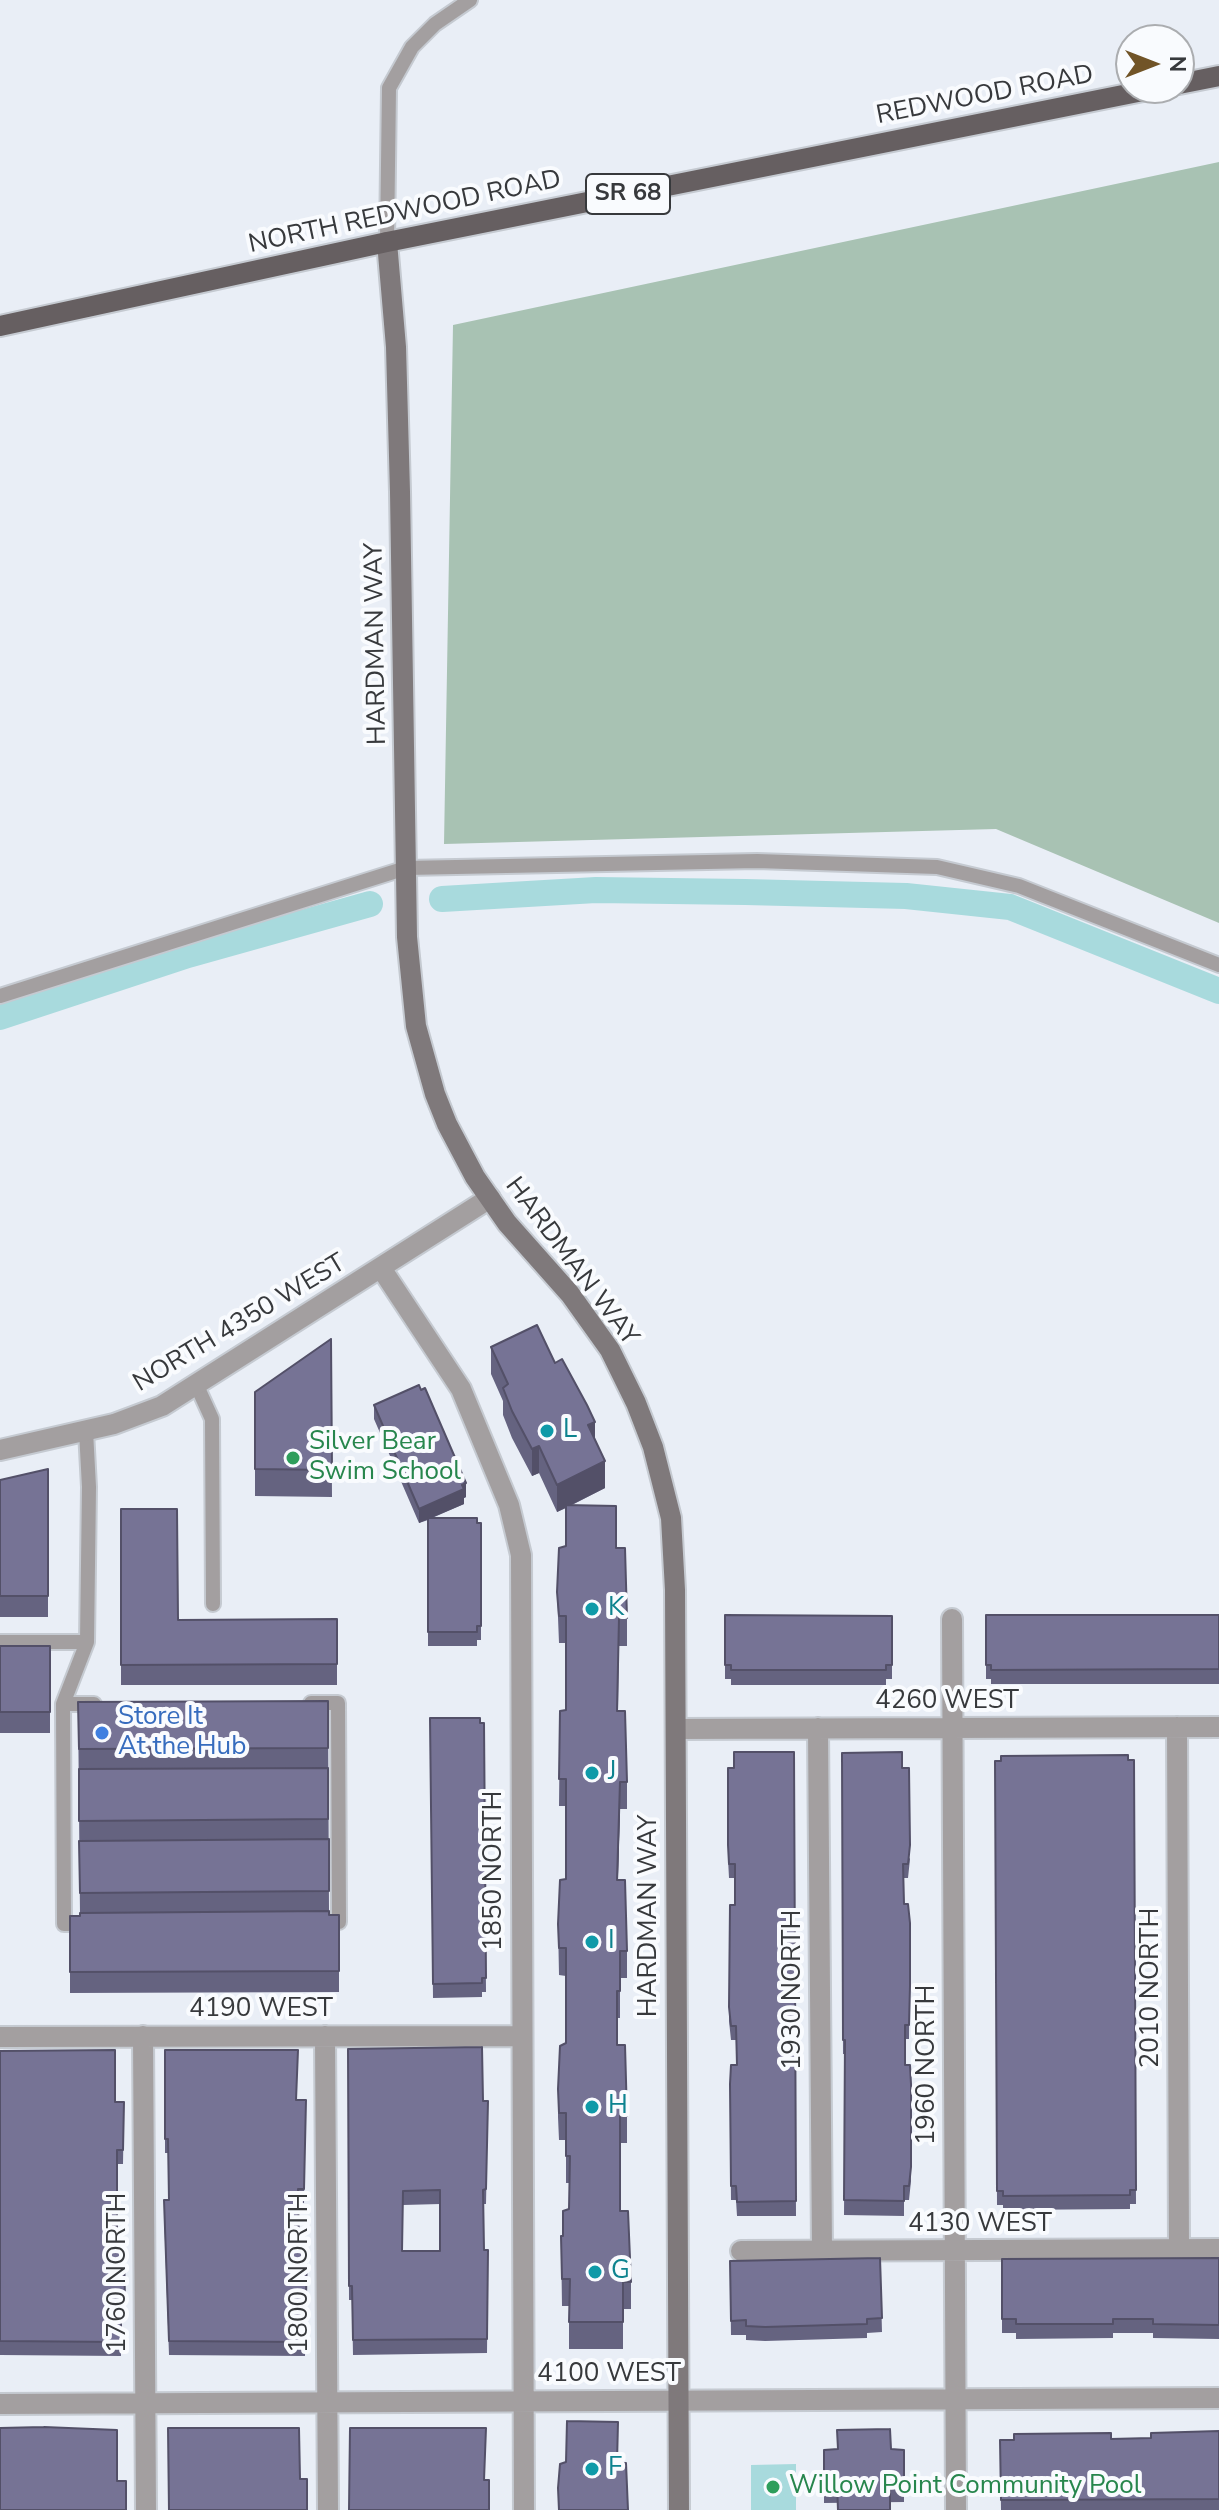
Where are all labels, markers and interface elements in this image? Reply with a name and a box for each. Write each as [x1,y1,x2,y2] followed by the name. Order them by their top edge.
[1115,24,1195,104] north arrow
[1162,56,1192,72] text: N
[874,60,1096,132] street label: REDWOOD ROAD
[246,165,564,261] street label: NORTH REDWOOD ROAD
[586,174,670,214] road number: SR 68
[360,542,394,746] street label: HARDMAN WAY
[498,1172,644,1352] street label: HARDMAN WAY
[128,1248,352,1400] street label: NORTH 4350 WEST
[563,1415,577,1447] place label: L
[538,1422,556,1440] marker: L
[309,1427,461,1488] place label: Silver Bear Swim School
[284,1449,302,1467] marker: Silver Bear Swim School
[608,1593,624,1625] place label: K
[583,1600,601,1618] marker: K
[875,1686,1019,1718] street label: 4260 WEST
[118,1702,246,1764] place label: Store It At the Hub
[93,1724,111,1742] marker: Store It At the Hub
[608,1757,616,1789] place label: J
[583,1764,601,1782] marker: J
[479,1791,511,1951] street label: 1850 NORTH
[634,1815,666,2017] street label: HARDMAN WAY
[1136,1908,1168,2068] street label: 2010 NORTH
[778,1910,810,2070] street label: 1930 NORTH
[608,1926,615,1958] place label: I
[583,1933,601,1951] marker: I
[912,1985,944,2145] street label: 1960 NORTH
[189,1994,333,2026] street label: 4190 WEST
[608,2091,628,2123] place label: H
[583,2098,601,2116] marker: H
[103,2193,135,2353] street label: 1760 NORTH
[285,2193,317,2353] street label: 1800 NORTH
[908,2209,1052,2241] street label: 4130 WEST
[611,2256,630,2288] place label: G
[586,2263,604,2281] marker: G
[537,2359,681,2391] street label: 4100 WEST
[608,2453,622,2485] place label: F
[583,2460,601,2478] marker: F
[789,2471,1141,2503] place label: Willow Point Community Pool
[764,2478,782,2496] marker: Willow Point Community Pool

